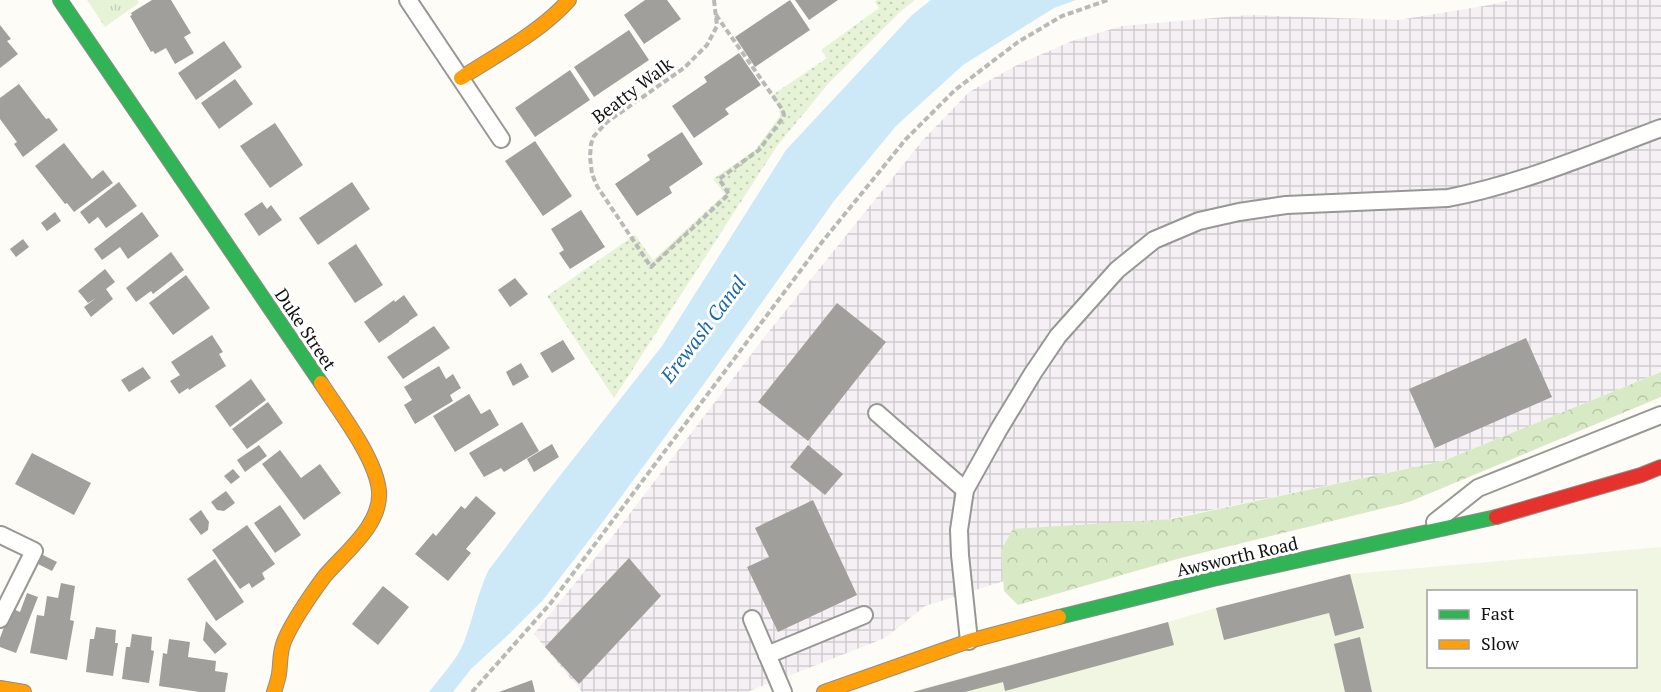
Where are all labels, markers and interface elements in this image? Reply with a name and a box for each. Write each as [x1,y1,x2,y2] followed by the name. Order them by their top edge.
[587,51,678,128] street label: Beatty Walk
[653,270,752,389] water label: Erewash Canal
[270,283,342,375] street label: Duke Street
[1174,530,1300,582] street label: Awsworth Road
[1427,590,1637,668] legend
[1481,601,1515,625] text: Fast
[1481,631,1520,655] text: Slow

